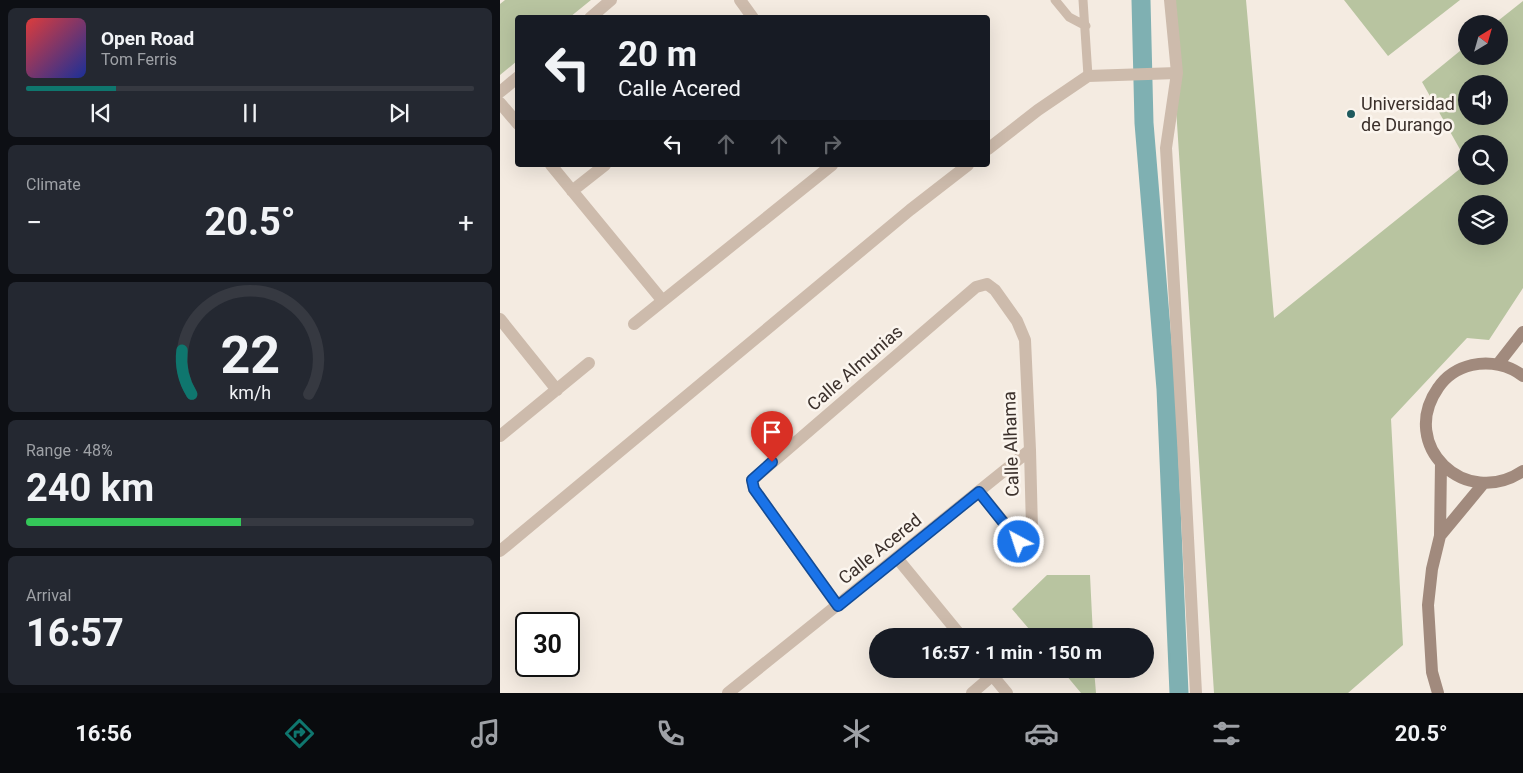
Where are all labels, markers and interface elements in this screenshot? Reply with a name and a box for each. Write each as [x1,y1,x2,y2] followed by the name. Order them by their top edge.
[1458,15,1508,65] north arrow
[1458,15,1508,245] map controls
[101,27,194,50] text: Open Road
[618,34,697,75] text: 20 m
[535,35,600,100] icon: left
[101,50,177,69] text: Tom Ferris
[1458,75,1508,125] button: sound
[618,76,741,101] text: Calle Acered
[1361,93,1455,135] place label: Universidad de Durango
[87,99,115,127] icon: previous
[236,99,264,127] icon: pause
[385,99,413,127] icon: next
[1345,108,1357,120] marker: Universidad de Durango
[659,130,687,158] icon: left
[712,130,740,158] icon: ahead
[765,130,793,158] icon: ahead
[818,130,846,158] icon: right
[1458,135,1508,185] button: search
[26,175,81,194] text: Climate
[1458,195,1508,245] button: layers
[204,200,296,244] text: 20.5°
[26,206,42,239] text: −
[458,206,474,239] text: +
[803,320,907,415] street label: Calle Almunias
[220,325,280,386] text: 22
[229,382,271,403] text: km/h
[998,391,1023,497] street label: Calle Alhama
[751,411,793,462] pin
[758,418,786,446] icon: arrive
[26,441,113,460] text: Range · 48%
[26,466,154,510] text: 240 km
[834,509,925,588] street label: Calle Acered
[992,515,1044,567] position arrow
[26,586,71,605] text: Arrival
[26,611,124,655] text: 16:57
[515,612,580,677] speed limit sign: 30
[921,641,1102,664] text: 16:57 · 1 min · 150 m
[282,716,317,751] icon: directions
[468,716,503,751] icon: music
[653,716,688,751] icon: phone
[839,716,874,751] icon: climate
[1024,716,1059,751] icon: car
[1209,716,1244,751] icon: filters
[75,721,132,746] text: 16:56
[1395,721,1448,746] text: 20.5°

